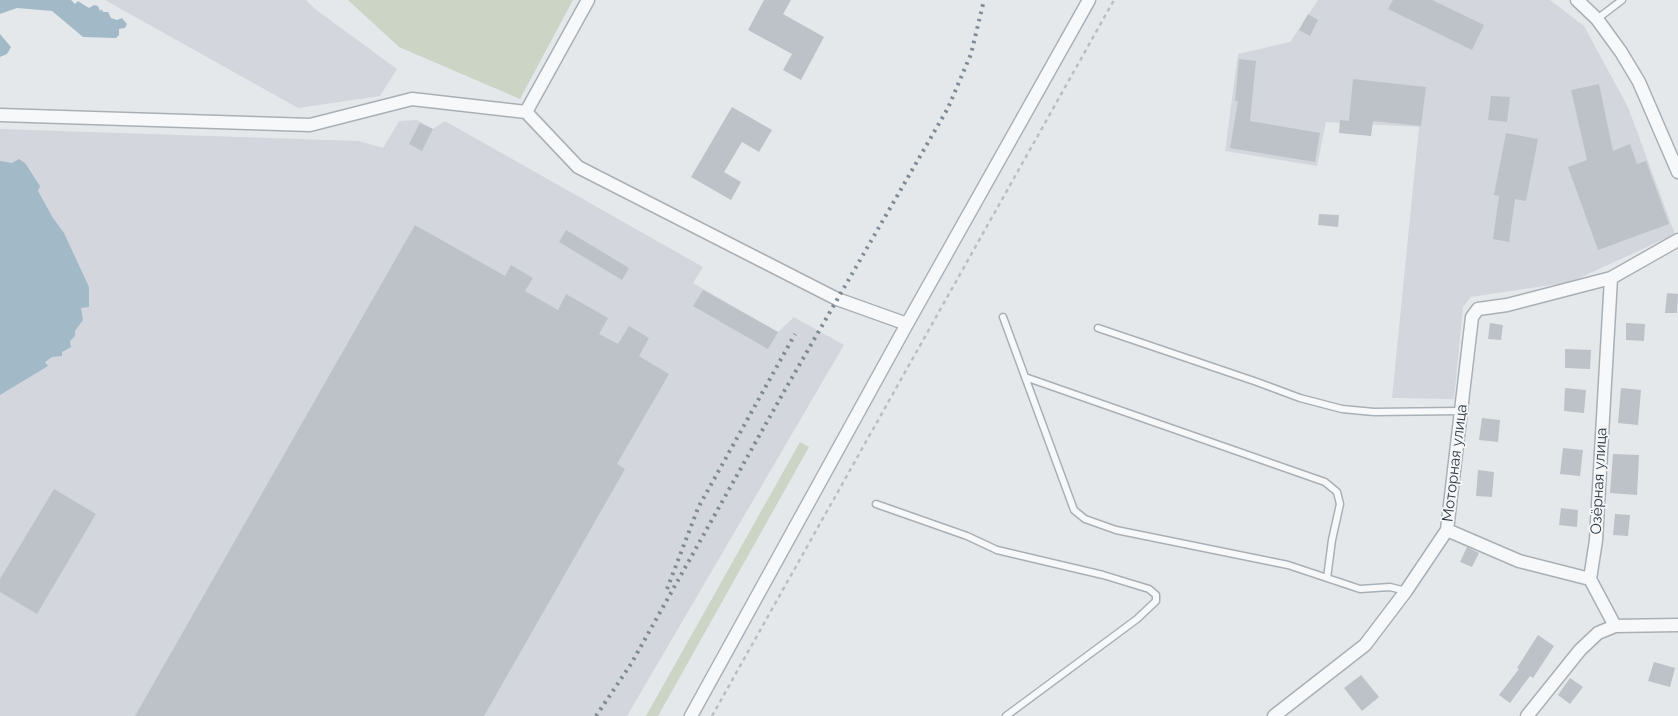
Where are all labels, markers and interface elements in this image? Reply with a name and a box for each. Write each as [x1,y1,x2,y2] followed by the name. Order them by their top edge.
[1439,403,1471,523] street label: Моторная улица
[1587,427,1611,535] street label: Озёрная улица

